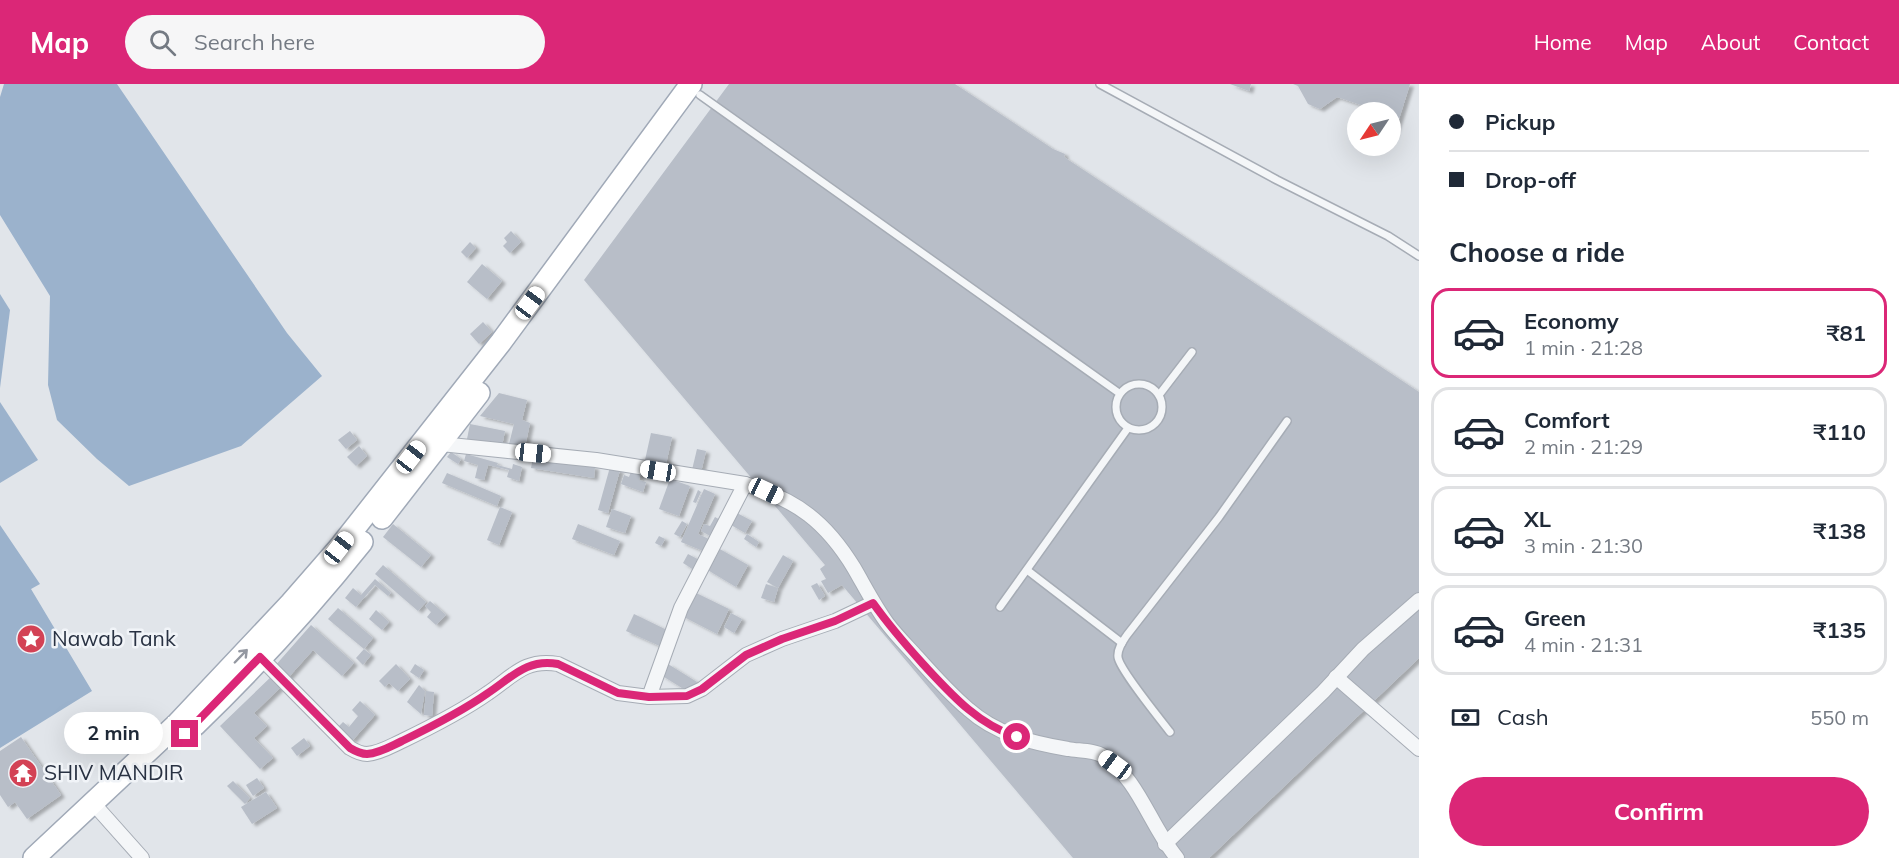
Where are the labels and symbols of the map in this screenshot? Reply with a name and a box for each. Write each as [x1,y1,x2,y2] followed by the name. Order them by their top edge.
[1347,102,1401,156] north arrow
[512,283,548,323] car
[393,437,429,477] car
[514,442,552,464] car
[639,459,677,483] car
[746,475,786,507] car
[321,528,357,568] car
[15,623,47,655] place icon: Nawab Tank
[52,625,176,651] place label: Nawab Tank
[234,649,248,664] one-way arrow
[65,713,164,755] callout: 2 min
[171,720,198,747] route end
[1003,723,1030,750] route start
[1095,747,1135,783] car
[7,757,39,789] temple icon: SHIV MANDIR
[44,759,184,785] place label: SHIV MANDIR

